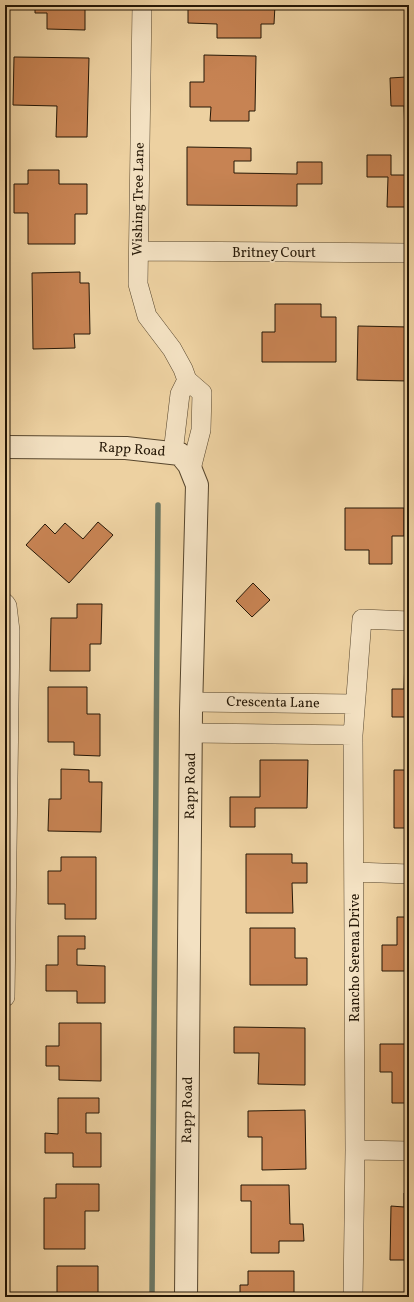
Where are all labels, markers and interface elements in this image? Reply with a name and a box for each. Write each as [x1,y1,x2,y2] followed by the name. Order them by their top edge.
[129,142,149,256] street label: Wishing Tree Lane
[232,244,316,263] street label: Britney Court
[98,438,166,462] street label: Rapp Road
[226,693,320,713] street label: Crescenta Lane
[181,752,201,820] street label: Rapp Road
[346,893,365,1022] street label: Rancho Serena Drive
[178,1076,198,1144] street label: Rapp Road

